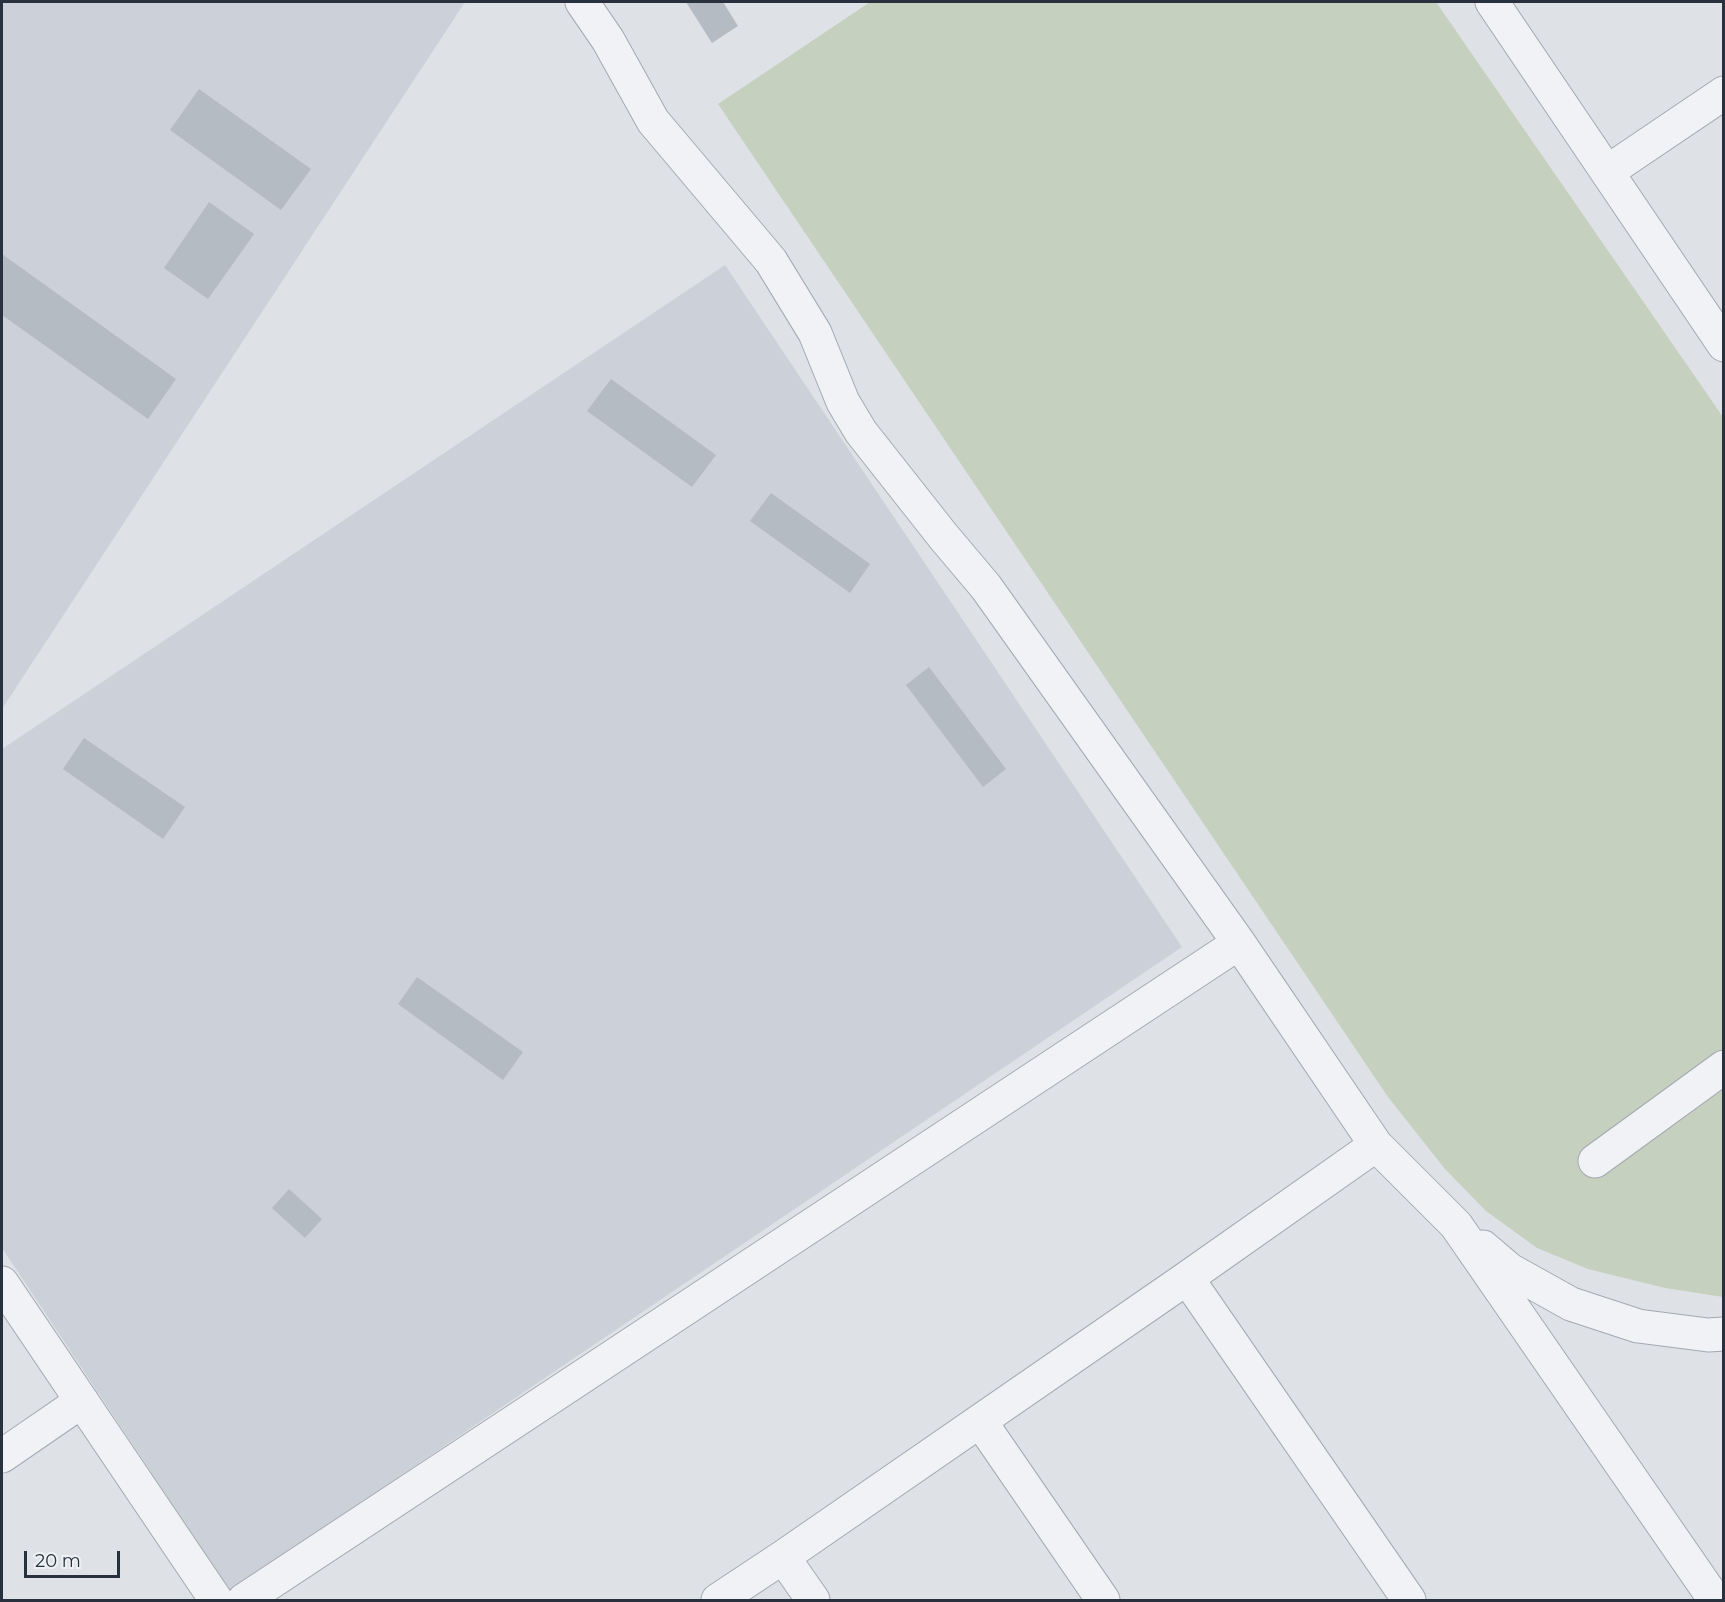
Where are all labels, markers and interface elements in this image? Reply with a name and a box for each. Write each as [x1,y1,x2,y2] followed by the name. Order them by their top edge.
[27,1539,123,1577] scale bar
[35,1550,81,1572] text: 20 m

